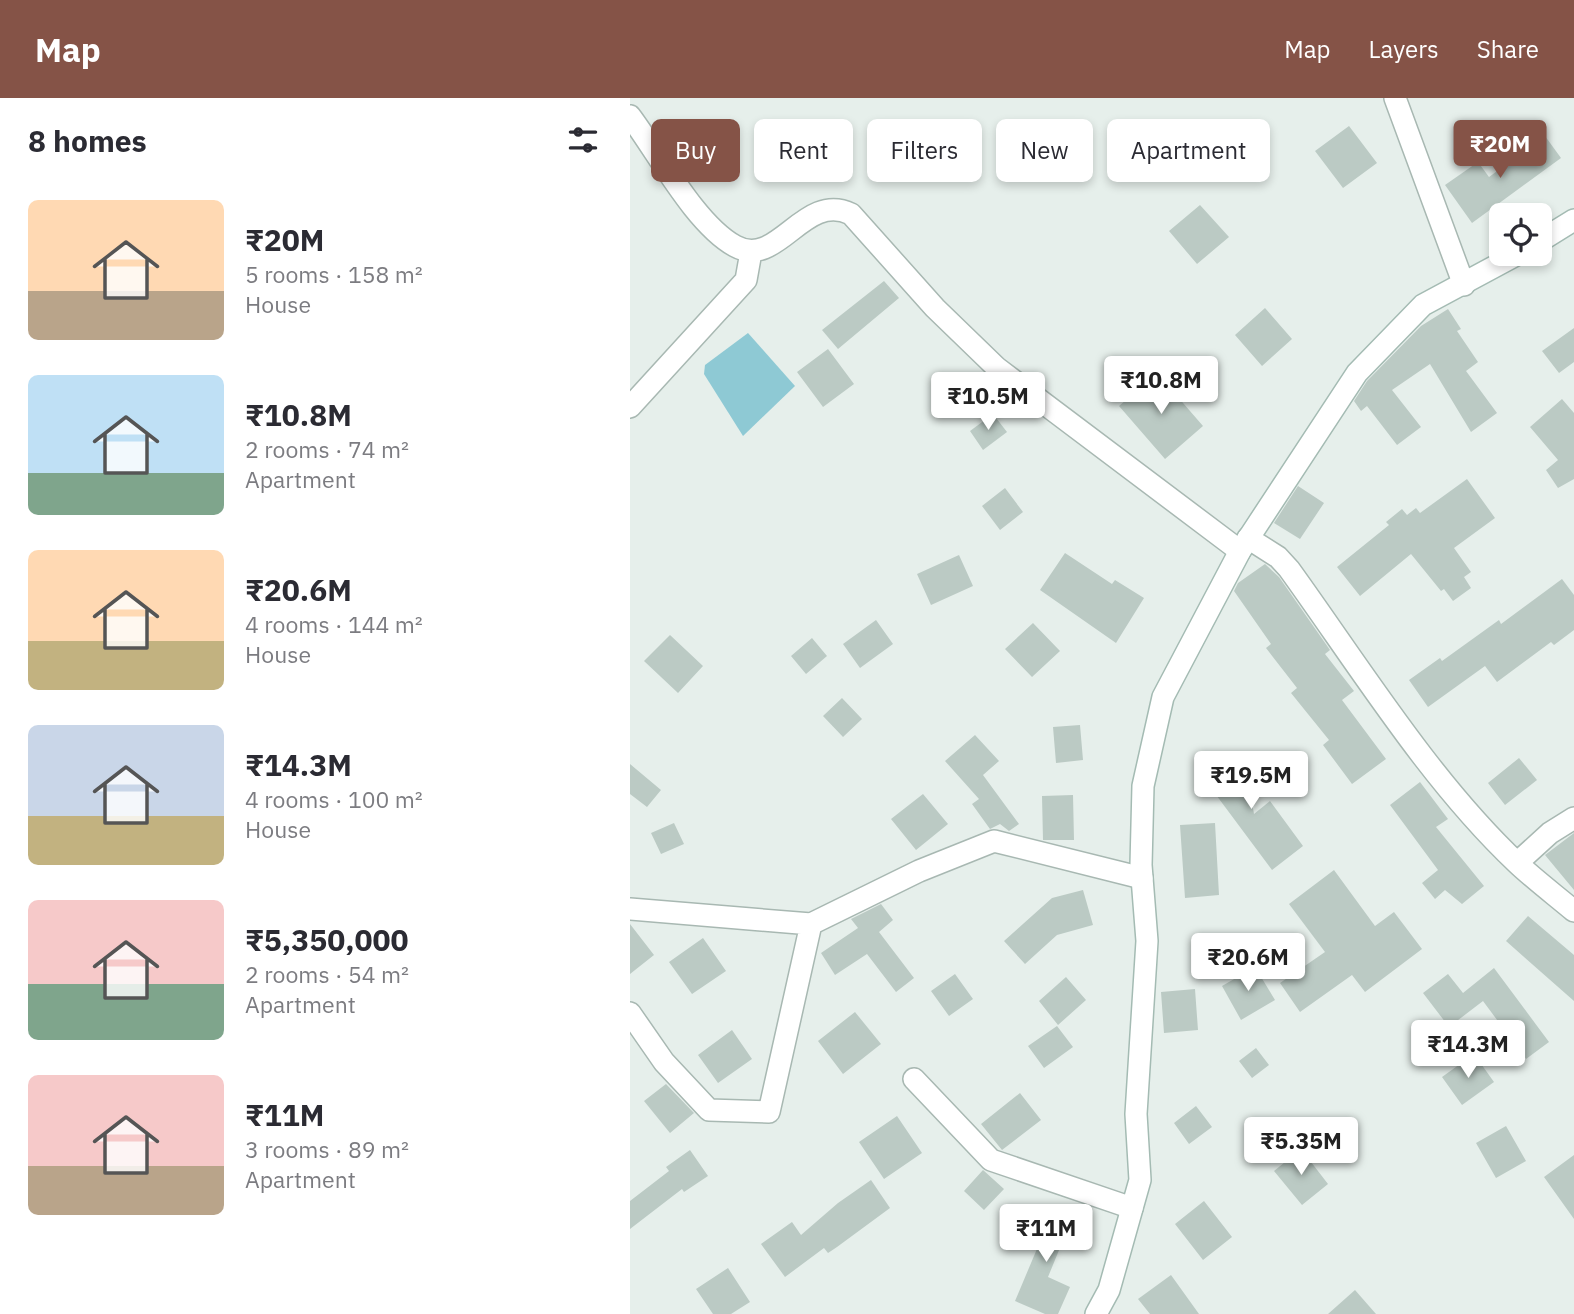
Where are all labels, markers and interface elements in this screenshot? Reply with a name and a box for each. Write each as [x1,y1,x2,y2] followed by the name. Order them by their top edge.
[35,28,101,71] text: Map
[1284,33,1331,65] text: Map
[1369,33,1439,65] text: Layers
[1477,33,1539,65] text: Share
[651,119,740,182] chip: Buy
[754,119,853,182] chip: Rent
[867,119,982,182] chip: Filters
[996,119,1093,182] chip: New
[1107,119,1270,182] chip: Apartment
[1459,120,1541,180] pin: ₹20M
[28,121,147,160] text: 8 homes
[564,121,602,159] icon: filters
[1470,128,1530,158] text: ₹20M
[1489,203,1552,266] map controls
[1489,203,1552,266] button: locate
[245,220,324,259] text: ₹20M
[84,228,168,312] icon: home
[245,259,423,289] text: 5 rooms · 158 m²
[245,289,311,319] text: House
[1104,356,1218,416] pin: ₹10.8M
[1120,364,1202,394] text: ₹10.8M
[931,372,1045,432] pin: ₹10.5M
[947,380,1029,410] text: ₹10.5M
[245,395,352,434] text: ₹10.8M
[84,403,168,487] icon: home
[245,434,409,464] text: 2 rooms · 74 m²
[245,464,356,494] text: Apartment
[245,570,352,609] text: ₹20.6M
[84,578,168,662] icon: home
[245,609,423,639] text: 4 rooms · 144 m²
[245,639,311,669] text: House
[245,745,352,784] text: ₹14.3M
[1194,752,1308,811] pin: ₹19.5M
[84,753,168,837] icon: home
[1210,759,1292,789] text: ₹19.5M
[245,784,423,814] text: 4 rooms · 100 m²
[245,814,311,844] text: House
[245,920,408,959] text: ₹5,350,000
[84,928,168,1012] icon: home
[1191,934,1305,993] pin: ₹20.6M
[1207,941,1289,971] text: ₹20.6M
[245,959,409,989] text: 2 rooms · 54 m²
[245,989,356,1019] text: Apartment
[1411,1020,1525,1080] pin: ₹14.3M
[1427,1028,1509,1058] text: ₹14.3M
[245,1095,324,1134] text: ₹11M
[84,1103,168,1187] icon: home
[1244,1118,1358,1177] pin: ₹5.35M
[1260,1125,1342,1155] text: ₹5.35M
[245,1134,409,1164] text: 3 rooms · 89 m²
[245,1164,356,1194] text: Apartment
[1005,1204,1087,1264] pin: ₹11M
[1016,1212,1076,1242] text: ₹11M

